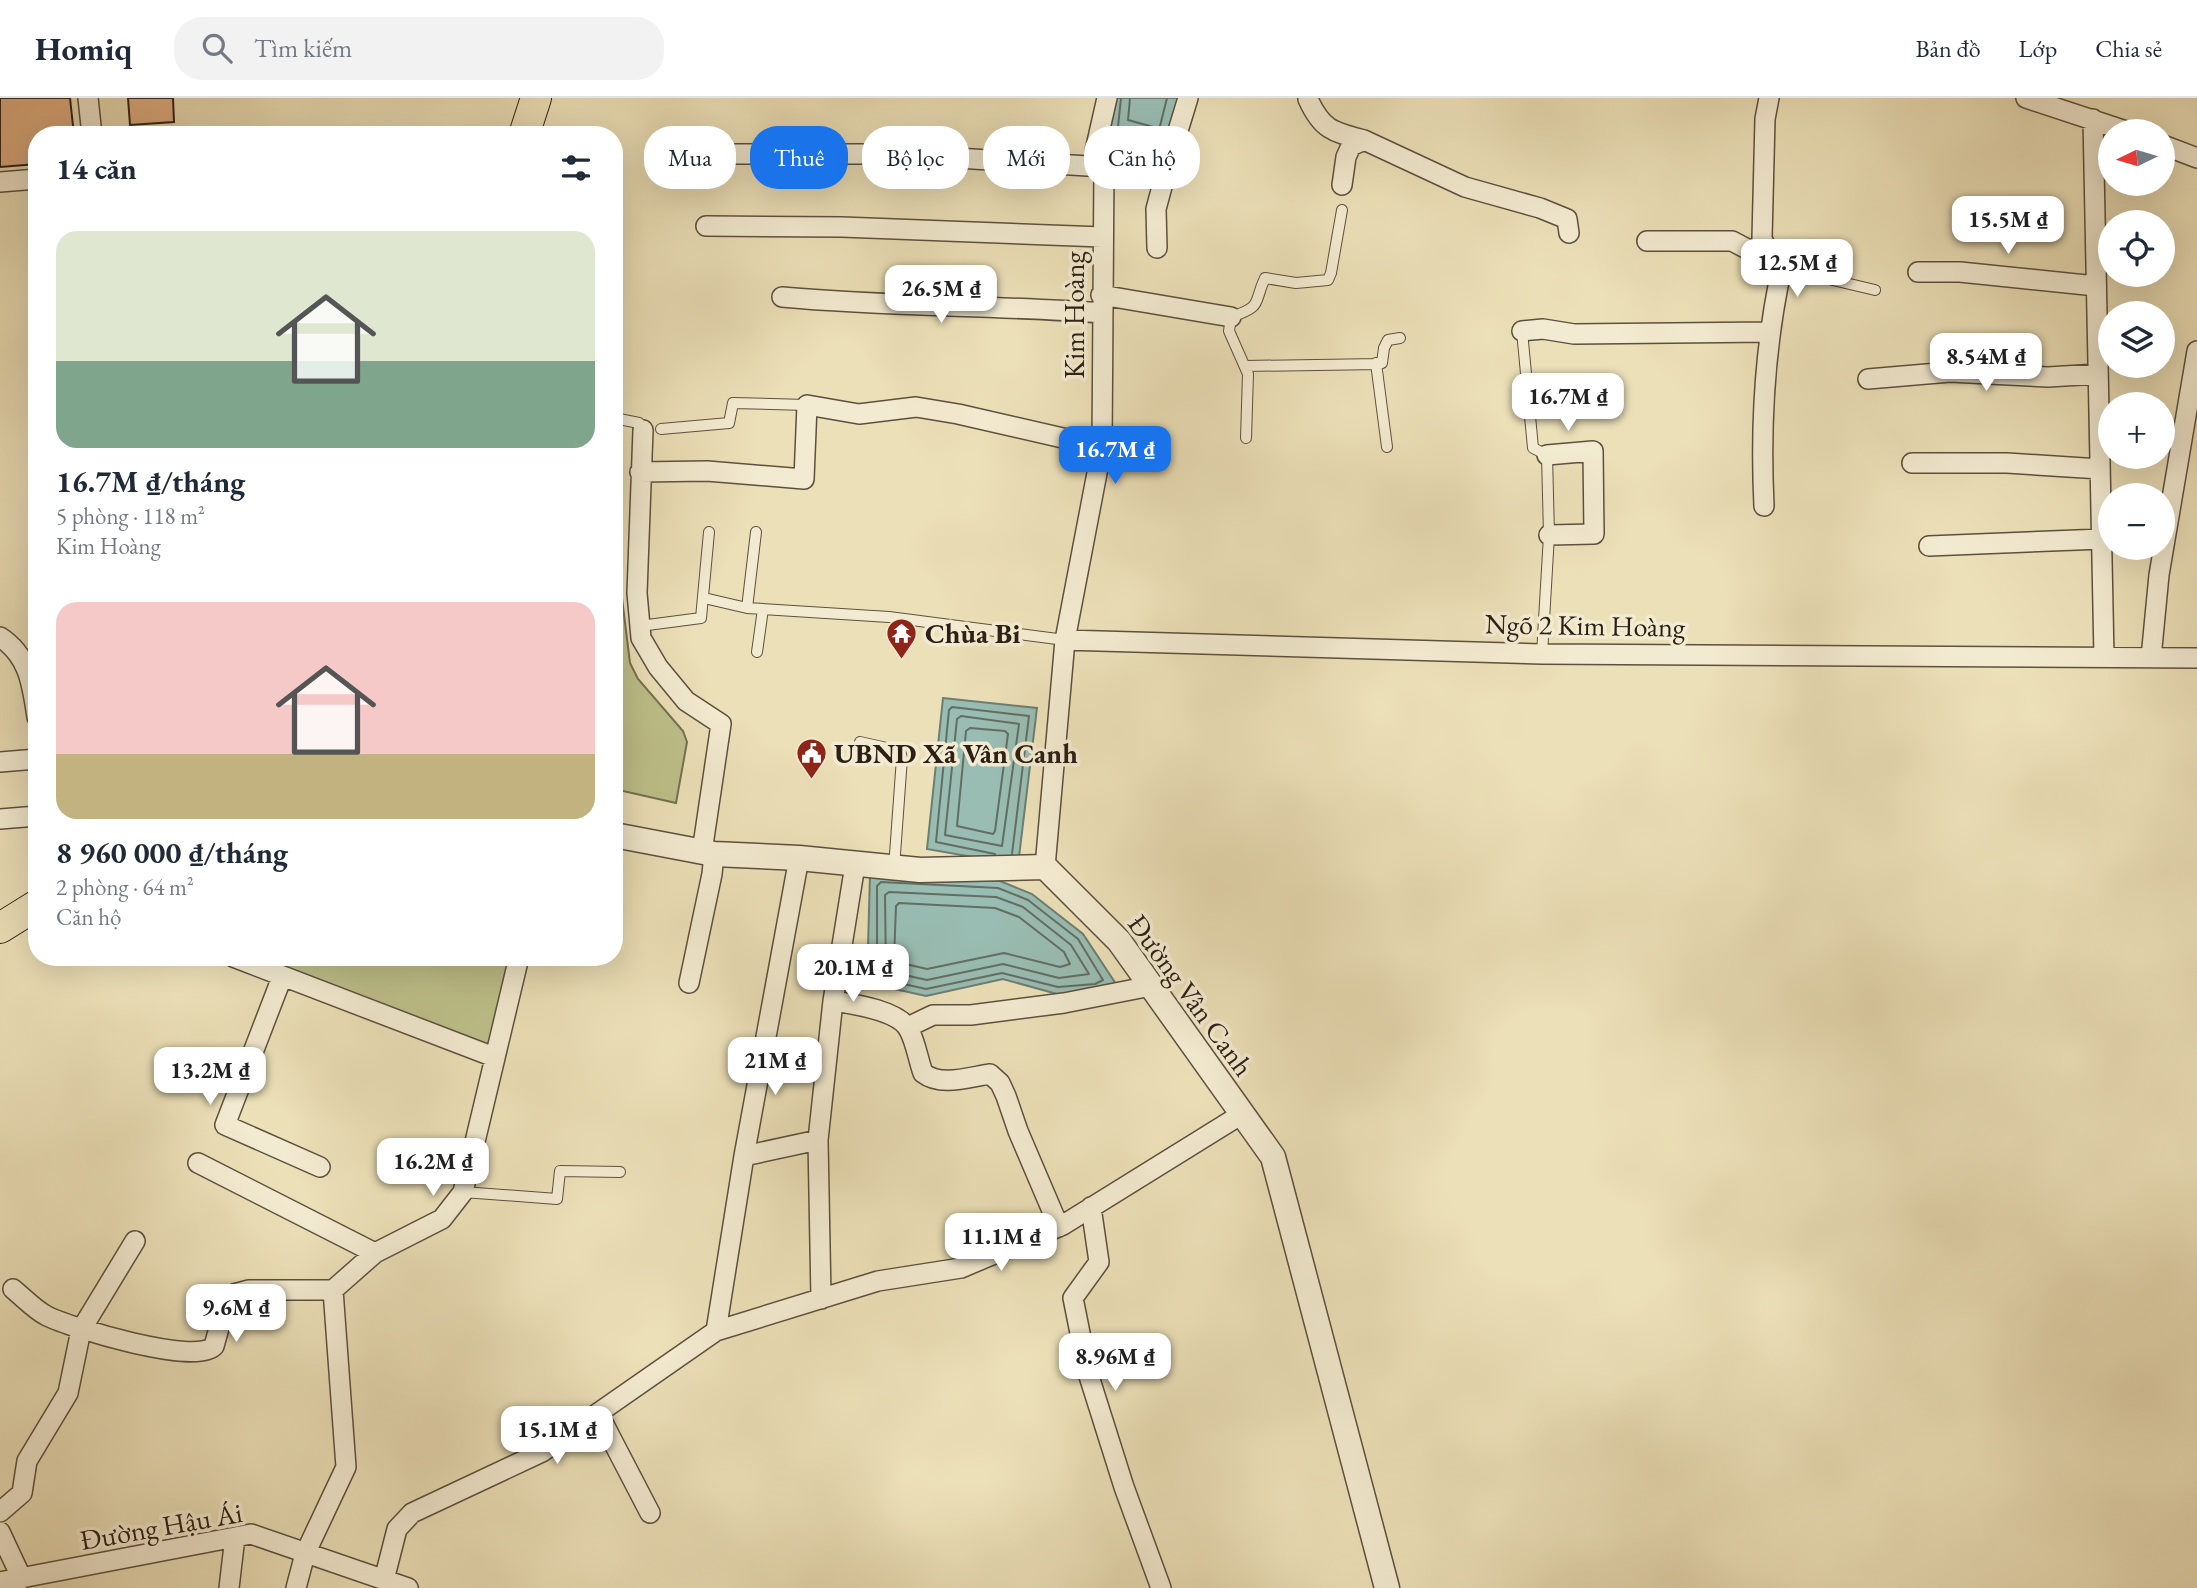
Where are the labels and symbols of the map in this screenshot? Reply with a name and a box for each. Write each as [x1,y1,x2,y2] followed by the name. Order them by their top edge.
[2098,119,2175,196] north arrow
[1943,197,2073,256] pin: 15.5M ₫
[1732,240,1862,299] pin: 12.5M ₫
[1056,250,1092,379] street label: Kim Hoàng
[876,266,1006,325] pin: 26.5M ₫
[1921,334,2051,393] pin: 8.54M ₫
[1503,374,1633,433] pin: 16.7M ₫
[1050,426,1180,486] pin: 16.7M ₫
[1485,605,1686,645] street label: Ngõ 2 Kim Hoàng
[925,615,1021,651] place label: Chùa Bi
[885,616,919,660] temple icon: Chùa Bi
[834,735,1078,771] place label: UBND Xã Vân Canh
[794,736,828,780] public building icon: UBND Xã Vân Canh
[1120,907,1262,1083] street label: Đường Vân Canh
[788,944,918,1004] pin: 20.1M ₫
[726,1038,824,1097] pin: 21M ₫
[145,1048,275,1107] pin: 13.2M ₫
[368,1138,498,1198] pin: 16.2M ₫
[936,1214,1066,1273] pin: 11.1M ₫
[179,1284,293,1344] pin: 9.6M ₫
[1050,1334,1180,1393] pin: 8.96M ₫
[492,1406,622,1466] pin: 15.1M ₫
[77,1494,245,1558] street label: Đường Hậu Ái

